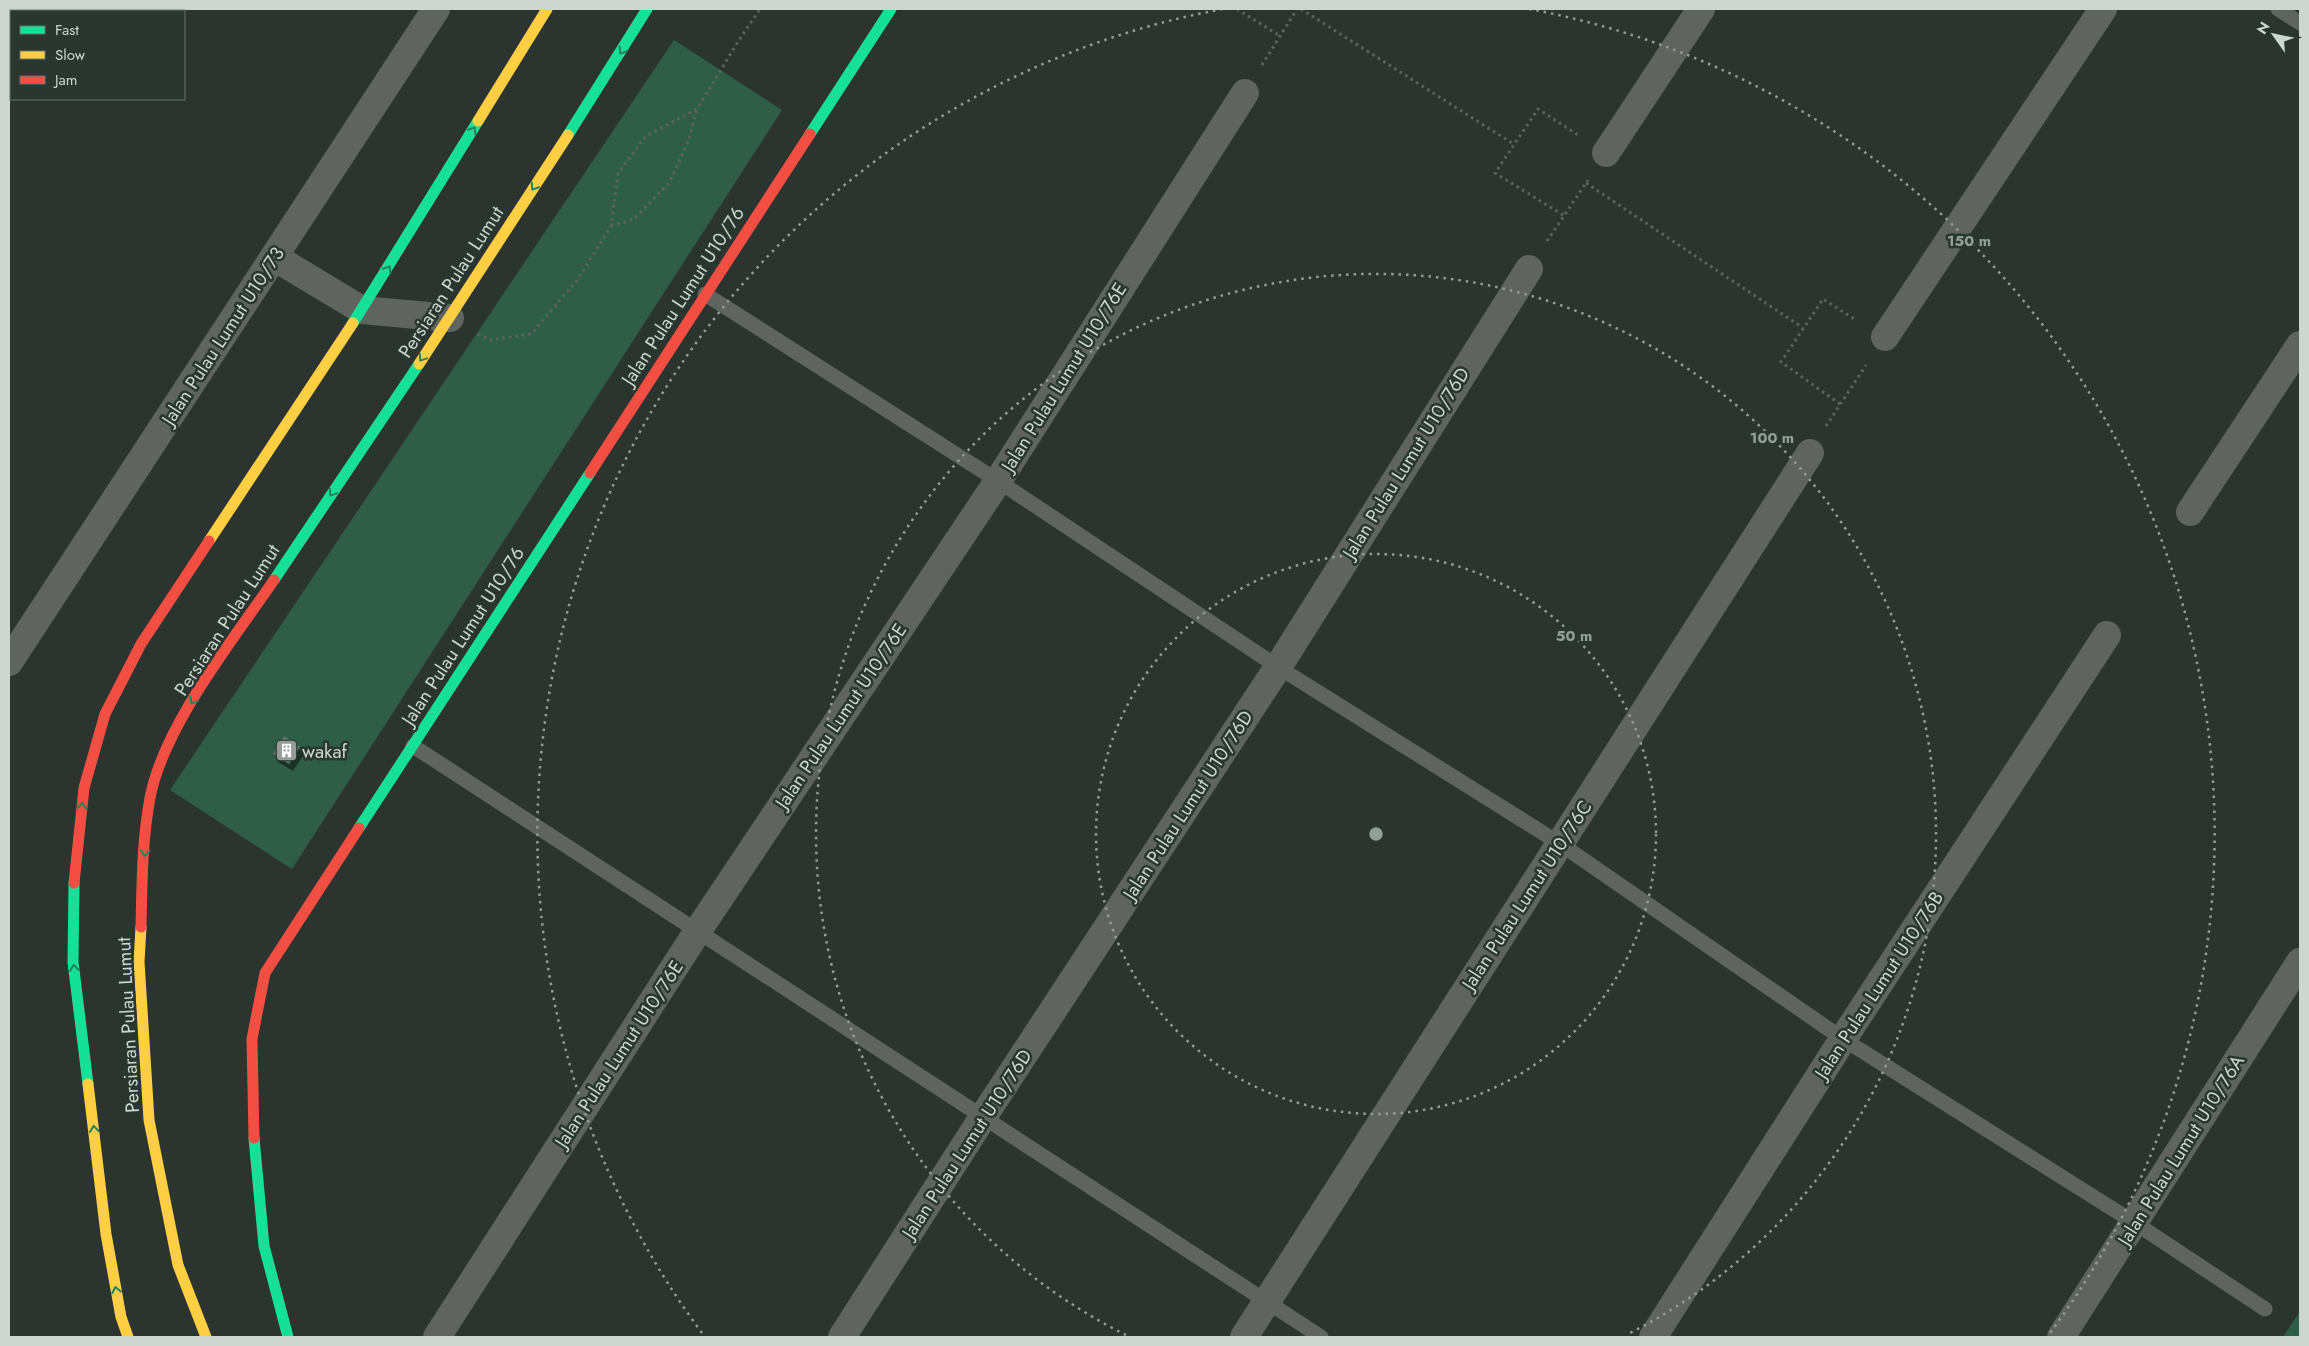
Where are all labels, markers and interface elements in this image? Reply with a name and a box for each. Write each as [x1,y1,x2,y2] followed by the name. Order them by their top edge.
[10,10,185,100] legend
[2249,10,2299,60] north arrow
[2252,18,2275,38] text: N
[55,19,79,41] text: Fast
[55,44,86,66] text: Slow
[618,45,628,54] one-way arrow
[53,69,78,91] text: Jam
[467,127,477,136] one-way arrow
[531,182,540,191] one-way arrow
[392,201,510,363] street label: Persiaran Pulau Lumut
[613,201,751,393] street label: Jalan Pulau Lumut U10/76
[1947,230,1991,252] text: 150 m
[154,242,291,433] street label: Jalan Pulau Lumut U10/73
[382,265,391,274] one-way arrow
[993,277,1133,479] street label: Jalan Pulau Lumut U10/76E
[419,353,428,362] one-way arrow
[1334,362,1476,566] street label: Jalan Pulau Lumut U10/76D
[1750,427,1794,449] text: 100 m
[329,487,338,497] one-way arrow
[168,539,286,701] street label: Persiaran Pulau Lumut
[393,541,531,733] street label: Jalan Pulau Lumut U10/76
[767,618,913,817] street label: Jalan Pulau Lumut U10/76E
[1556,625,1592,647] text: 50 m
[190,696,200,705] one-way arrow
[1115,705,1259,907] street label: Jalan Pulau Lumut U10/76D
[302,738,348,765] place label: wakaf
[274,739,298,763] building icon: wakaf
[1454,795,1598,997] street label: Jalan Pulau Lumut U10/76C
[76,802,87,810] one-way arrow
[1367,825,1385,843] centre of rings
[139,850,150,858] one-way arrow
[1807,886,1950,1086] street label: Jalan Pulau Lumut U10/76B
[110,936,146,1114] street label: Persiaran Pulau Lumut
[547,955,690,1155] street label: Jalan Pulau Lumut U10/76E
[69,964,80,972] one-way arrow
[894,1044,1038,1246] street label: Jalan Pulau Lumut U10/76D
[2110,1049,2251,1253] street label: Jalan Pulau Lumut U10/76A
[89,1125,100,1133] one-way arrow
[112,1286,122,1295] one-way arrow

